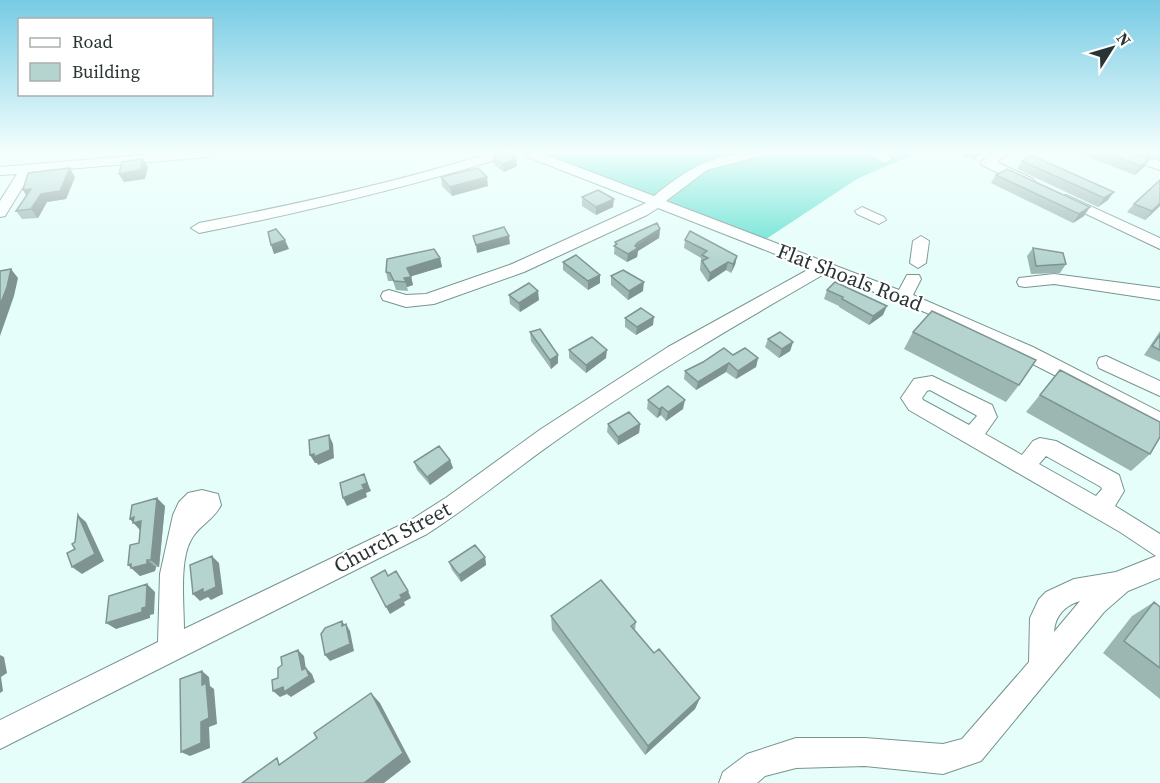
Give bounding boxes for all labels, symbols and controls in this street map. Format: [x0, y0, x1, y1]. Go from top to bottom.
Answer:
legend [18, 18, 213, 96]
north arrow [1082, 18, 1142, 78]
text: N [1112, 28, 1136, 51]
text: Road [72, 29, 113, 54]
text: Building [72, 59, 140, 84]
street label: Flat Shoals Road [773, 236, 927, 318]
street label: Church Street [328, 494, 456, 580]

